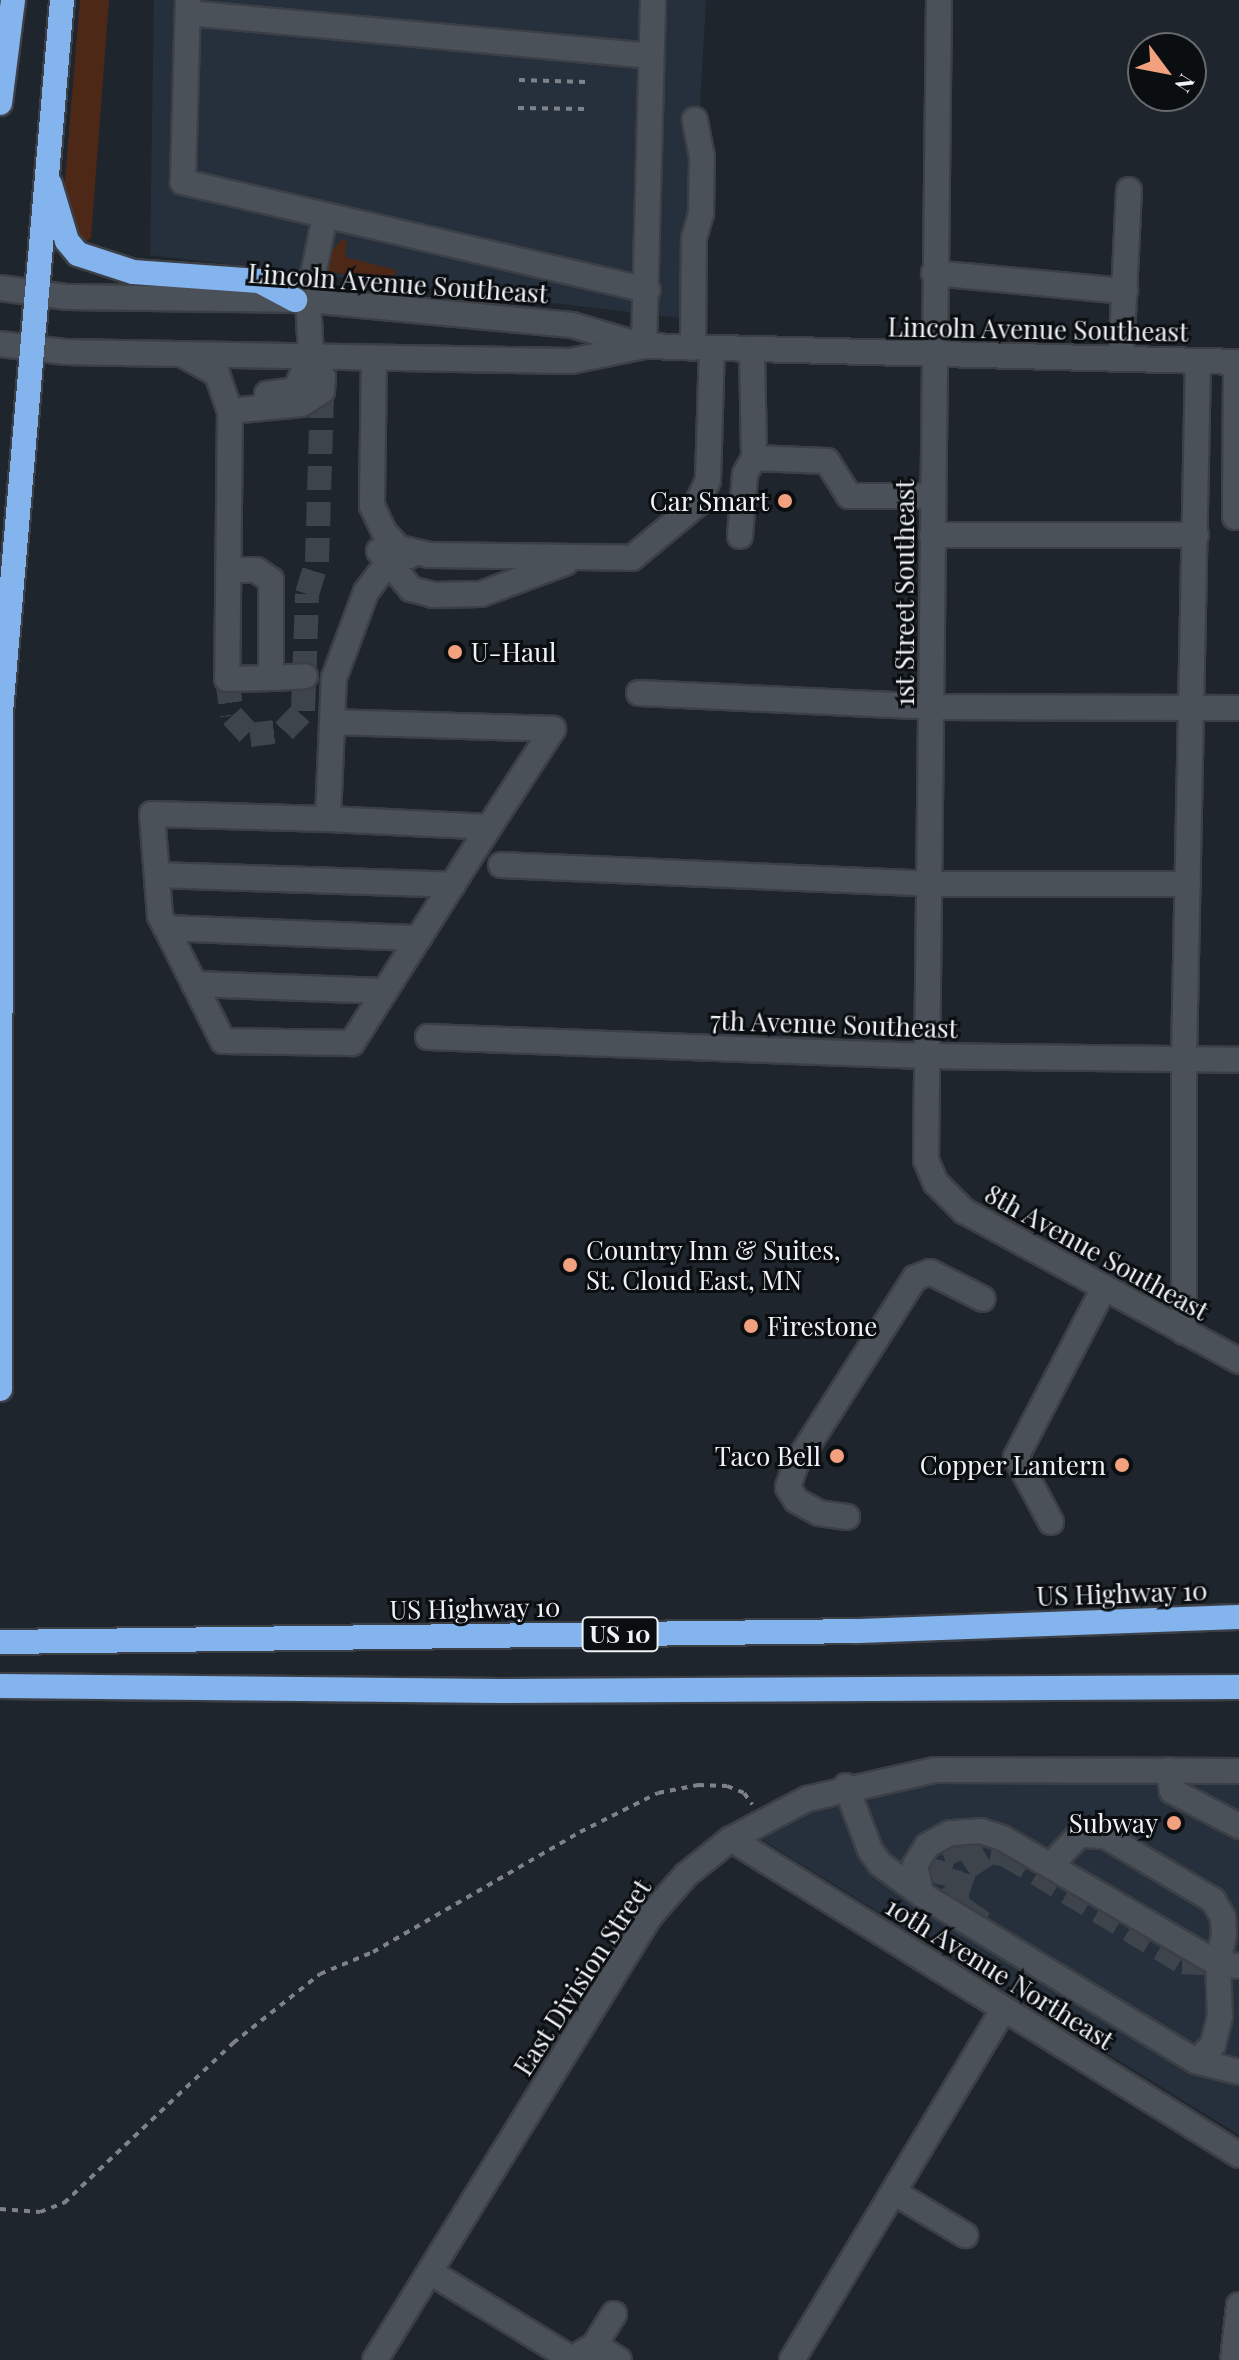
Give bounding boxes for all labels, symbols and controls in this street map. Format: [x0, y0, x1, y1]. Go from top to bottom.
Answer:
north arrow [1127, 32, 1207, 112]
text: N [1169, 69, 1203, 98]
street label: Lincoln Avenue Southeast [246, 257, 550, 309]
street label: Lincoln Avenue Southeast [887, 311, 1189, 347]
street label: 1st Street Southeast [888, 479, 920, 707]
place label: Car Smart [649, 485, 769, 517]
marker: Car Smart [776, 492, 794, 510]
place label: U-Haul [471, 636, 556, 668]
marker: U-Haul [446, 643, 464, 661]
street label: 7th Avenue Southeast [709, 1004, 959, 1044]
street label: 8th Avenue Southeast [979, 1177, 1215, 1327]
place label: Country Inn & Suites, St. Cloud East, MN [586, 1234, 841, 1296]
marker: Country Inn & Suites, St. Cloud East, MN [561, 1256, 579, 1274]
place label: Firestone [767, 1310, 877, 1342]
marker: Firestone [742, 1317, 760, 1335]
place label: Taco Bell [715, 1440, 821, 1472]
marker: Taco Bell [828, 1447, 846, 1465]
place label: Copper Lantern [919, 1449, 1106, 1481]
marker: Copper Lantern [1113, 1456, 1131, 1474]
street label: US Highway 10 [1036, 1574, 1208, 1612]
street label: US Highway 10 [389, 1591, 561, 1625]
road number: US 10 [580, 1614, 660, 1654]
place label: Subway [1069, 1807, 1158, 1839]
marker: Subway [1165, 1814, 1183, 1832]
street label: East Division Street [507, 1873, 657, 2081]
street label: 10th Avenue Northeast [880, 1890, 1120, 2056]

